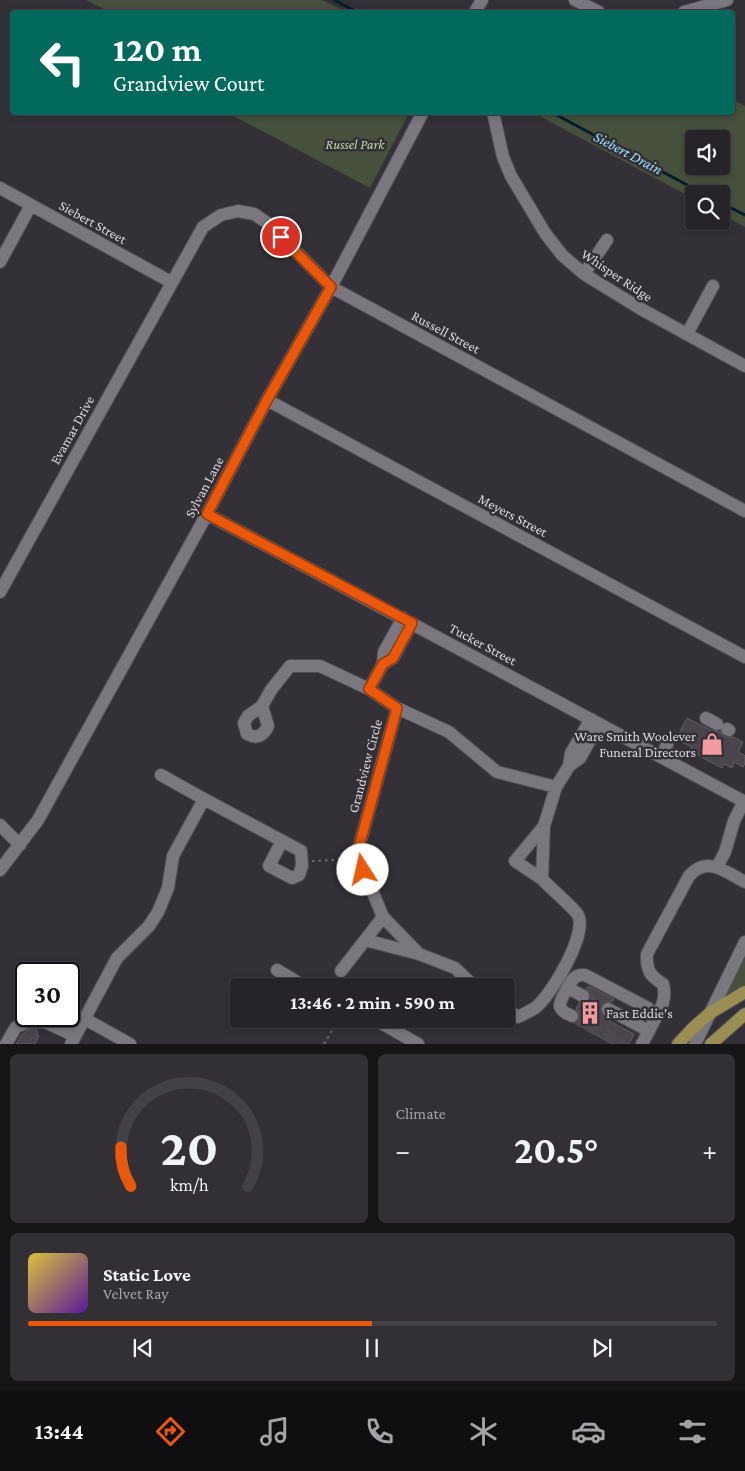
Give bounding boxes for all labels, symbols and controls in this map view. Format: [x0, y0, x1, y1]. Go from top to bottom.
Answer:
icon: left [30, 30, 95, 95]
text: 120 m [113, 30, 202, 69]
text: Grandview Court [113, 71, 264, 96]
water label: Siebert Drain [591, 128, 665, 178]
map controls [685, 130, 730, 230]
button: sound [685, 130, 730, 175]
park label: Russel Park [326, 136, 385, 152]
button: search [685, 185, 730, 230]
street label: Siebert Street [56, 197, 130, 247]
pin [260, 216, 302, 258]
icon: arrive [267, 223, 295, 251]
street label: Whisper Ridge [578, 245, 656, 305]
street label: Russell Street [409, 307, 483, 357]
street label: Evamar Drive [47, 393, 97, 467]
street label: Sylvan Lane [181, 454, 227, 520]
street label: Meyers Street [476, 490, 551, 540]
street label: Tucker Street [447, 620, 520, 669]
street label: Grandview Circle [345, 717, 385, 815]
place label: Ware Smith Woolever Funeral Directors [574, 728, 696, 760]
shop icon: Ware Smith Woolever Funeral Directors [699, 731, 725, 757]
position arrow [336, 843, 388, 895]
speed limit sign: 30 [15, 962, 80, 1027]
text: 13:46 · 2 min · 590 m [290, 992, 455, 1013]
building icon: Fast Eddie's [577, 1000, 603, 1026]
place label: Fast Eddie's [606, 1005, 673, 1021]
text: Climate [396, 1105, 446, 1122]
text: 20 [160, 1118, 218, 1176]
text: 20.5° [514, 1129, 599, 1171]
text: − [396, 1135, 410, 1166]
text: + [702, 1135, 717, 1166]
text: km/h [169, 1175, 208, 1195]
text: Static Love [103, 1264, 191, 1285]
text: Velvet Ray [103, 1285, 169, 1302]
icon: previous [129, 1334, 157, 1362]
icon: pause [358, 1334, 386, 1362]
icon: next [588, 1334, 616, 1362]
icon: directions [153, 1414, 188, 1449]
icon: music [257, 1414, 292, 1449]
icon: phone [362, 1414, 397, 1449]
icon: climate [466, 1414, 501, 1449]
icon: car [571, 1414, 606, 1449]
icon: filters [675, 1414, 710, 1449]
text: 13:44 [35, 1419, 84, 1444]

